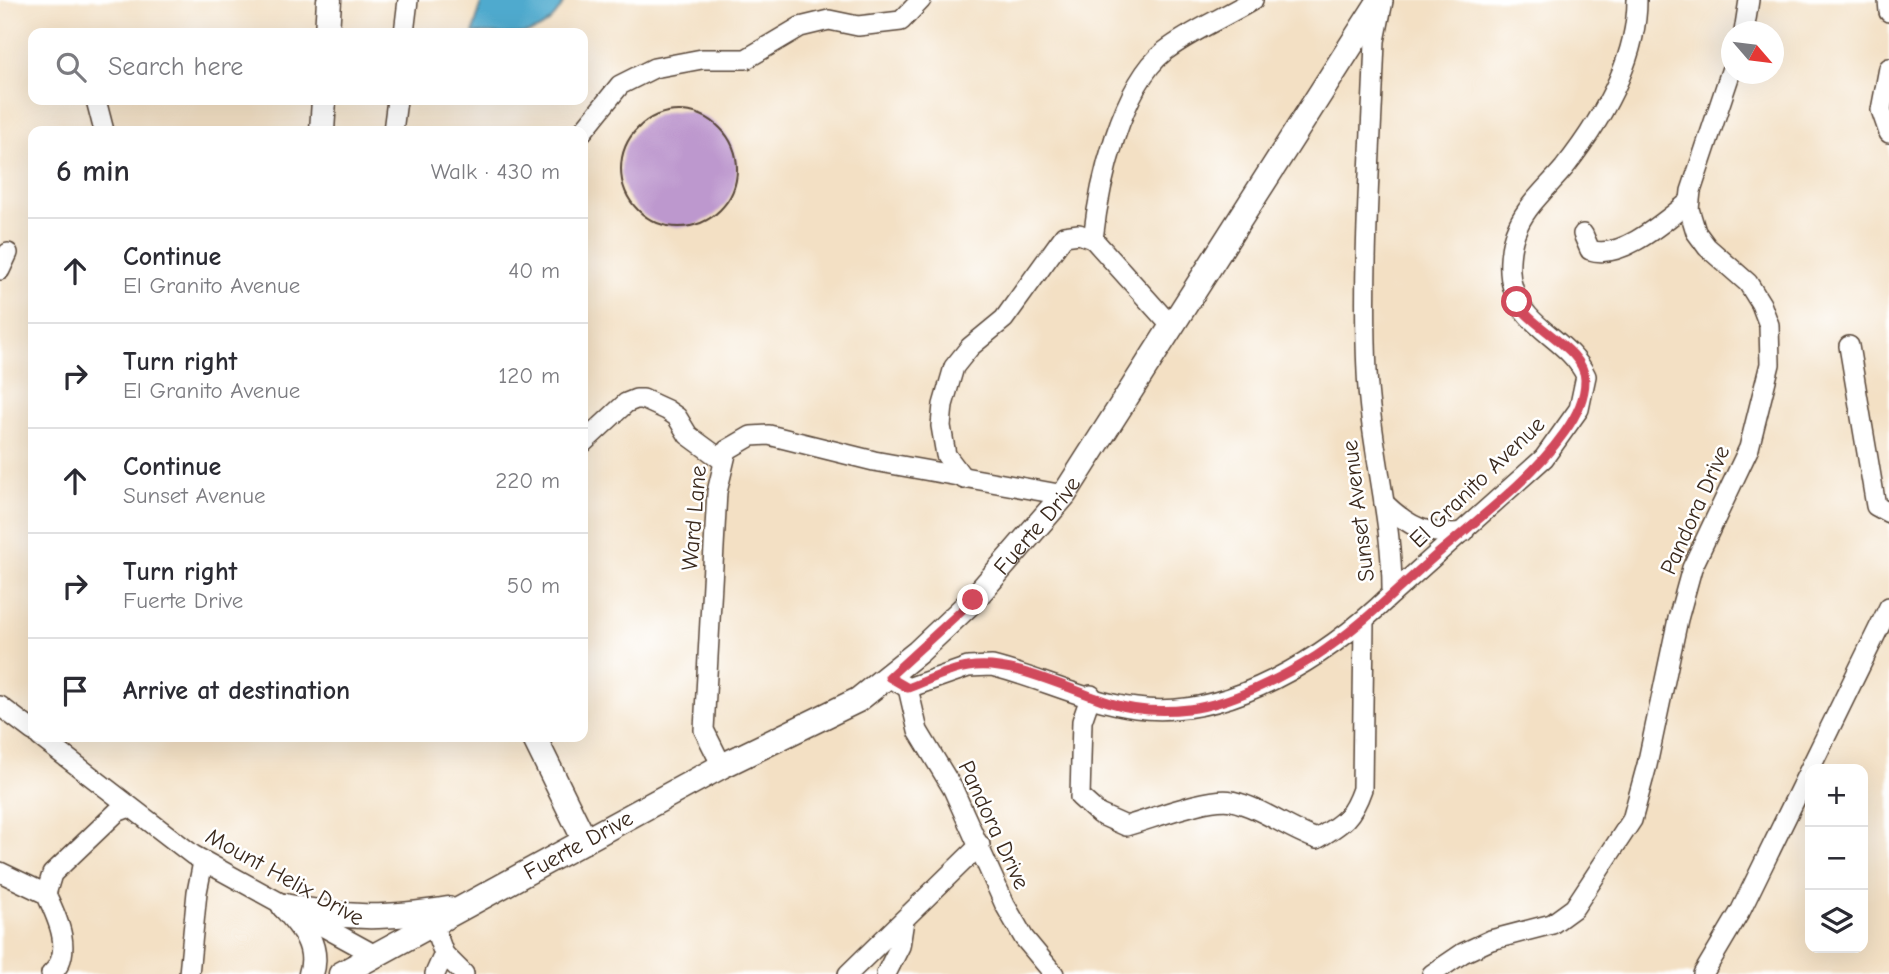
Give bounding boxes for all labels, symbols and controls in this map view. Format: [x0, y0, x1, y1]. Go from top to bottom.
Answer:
north arrow [1721, 21, 1784, 84]
search box [28, 28, 588, 105]
icon: search [52, 48, 90, 86]
text: Search here [108, 52, 243, 82]
text: 6 min [56, 154, 130, 189]
text: Walk · 430 m [431, 158, 560, 185]
text: Continue [123, 242, 221, 272]
icon: ahead [56, 252, 94, 290]
text: 40 m [508, 257, 560, 284]
text: El Granito Avenue [123, 272, 300, 299]
route start [1501, 286, 1532, 317]
text: Turn right [123, 347, 237, 377]
icon: right [56, 357, 94, 395]
text: 120 m [498, 362, 560, 389]
text: El Granito Avenue [123, 377, 300, 404]
street label: El Granito Avenue [1404, 411, 1550, 553]
street label: Sunset Avenue [1336, 439, 1380, 583]
street label: Pandora Drive [1654, 441, 1736, 579]
text: Continue [123, 452, 221, 482]
icon: ahead [56, 462, 94, 500]
street label: Ward Lane [676, 464, 712, 572]
text: 220 m [495, 467, 560, 494]
street label: Fuerte Drive [988, 471, 1086, 580]
text: Sunset Avenue [123, 482, 266, 509]
text: Turn right [123, 557, 237, 587]
icon: right [56, 567, 94, 605]
text: 50 m [507, 572, 560, 599]
route end [957, 584, 988, 615]
text: Fuerte Drive [123, 587, 243, 614]
icon: arrive [56, 672, 94, 710]
text: Arrive at destination [123, 676, 350, 706]
street label: Pandora Drive [952, 756, 1036, 894]
map controls [1805, 764, 1868, 953]
button: + [1805, 764, 1868, 827]
street label: Fuerte Drive [519, 804, 637, 885]
street label: Mount Helix Drive [201, 822, 369, 932]
button: − [1805, 827, 1868, 890]
button: layers [1805, 890, 1868, 953]

